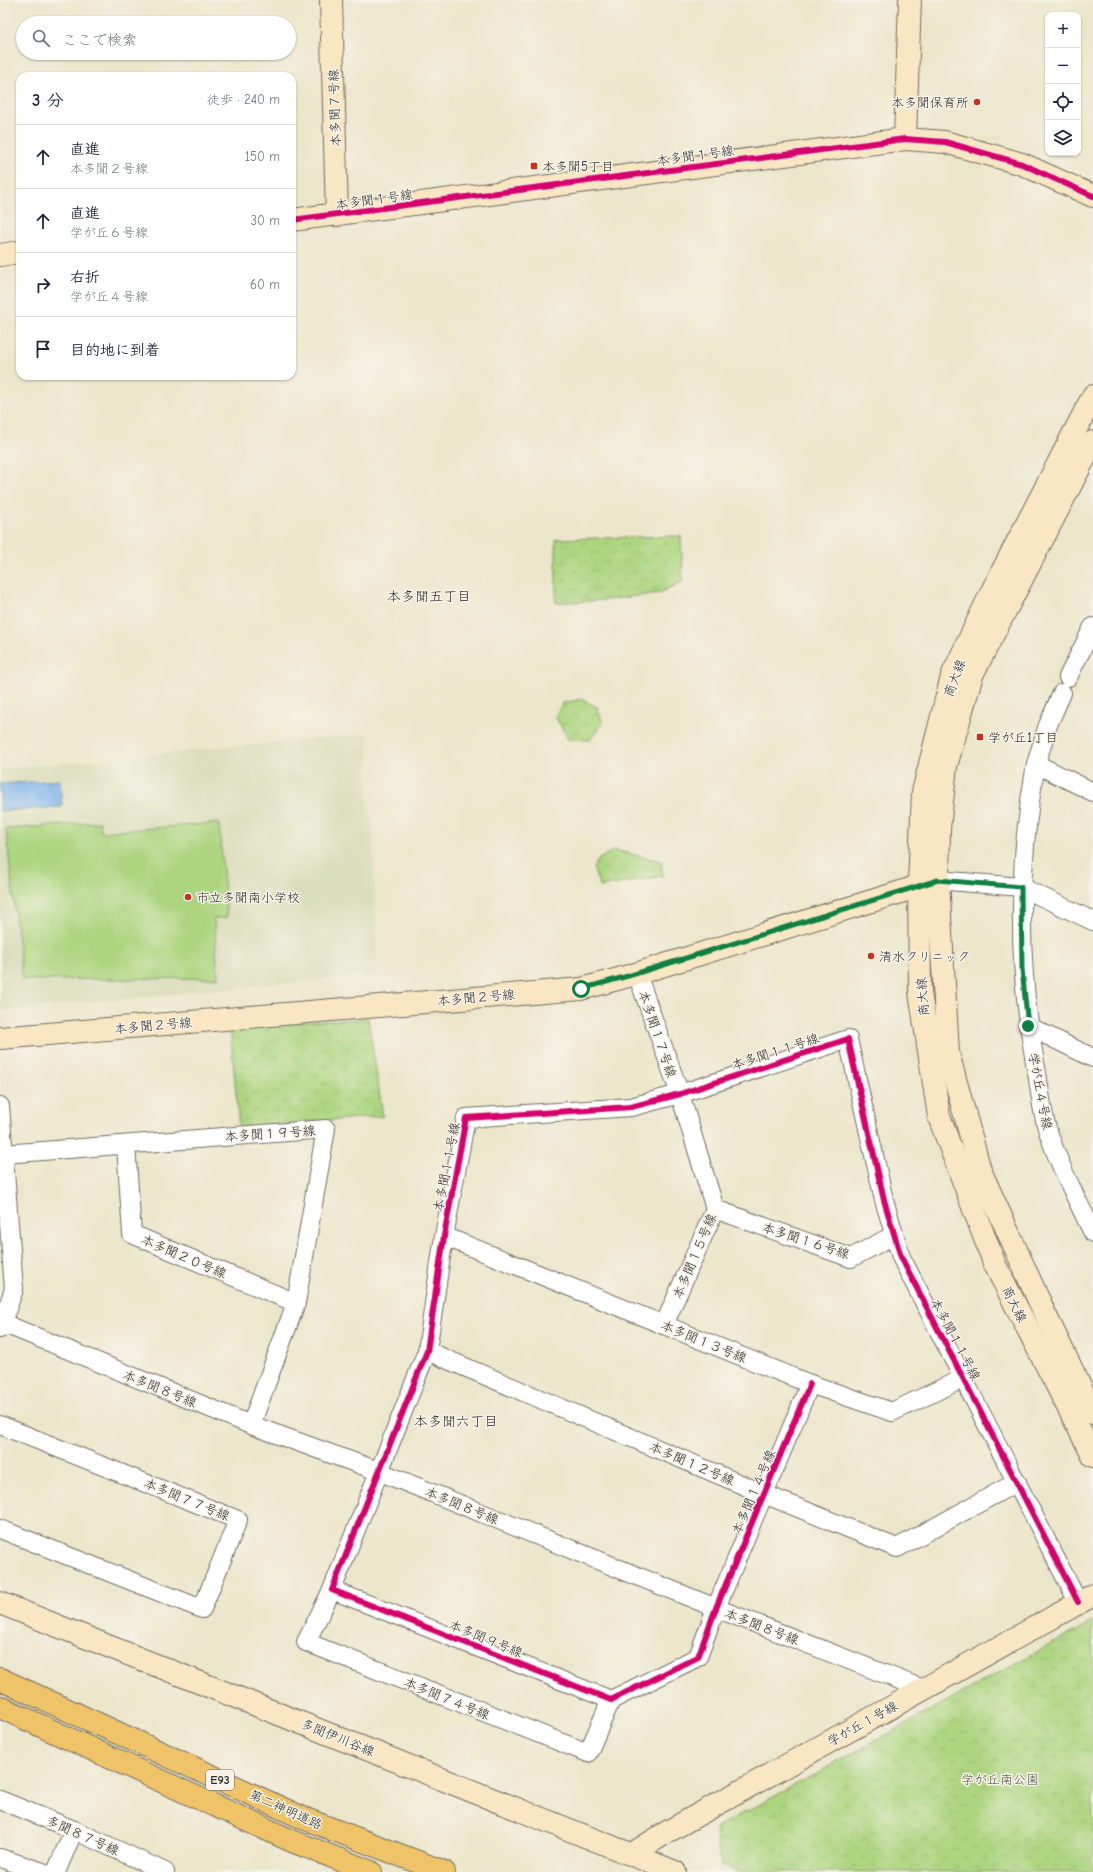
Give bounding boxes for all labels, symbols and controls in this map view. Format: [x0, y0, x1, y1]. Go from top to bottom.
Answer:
map controls [1045, 12, 1081, 156]
button: + [1045, 12, 1081, 48]
search box [16, 16, 296, 60]
icon: search [30, 27, 52, 49]
text: ここで検索 [62, 31, 137, 49]
button: − [1045, 48, 1081, 84]
street label: 本多聞７号線 [326, 68, 343, 147]
button: locate [1045, 84, 1081, 120]
text: 3 分 [32, 91, 63, 110]
text: 徒歩 · 240 m [207, 92, 280, 107]
place label: 本多聞保育所 [891, 95, 969, 110]
marker: 本多聞保育所 [972, 97, 982, 107]
button: layers [1045, 120, 1081, 156]
text: 直進 [70, 140, 100, 158]
street label: 本多聞１号線 [655, 143, 736, 168]
icon: ahead [32, 146, 54, 168]
text: 150 m [245, 149, 280, 164]
place label: 本多聞5丁目 [542, 159, 614, 174]
text: 本多聞２号線 [70, 161, 148, 176]
marker: 本多聞5丁目 [529, 161, 539, 171]
street label: 本多聞１号線 [334, 187, 415, 212]
text: 直進 [70, 204, 100, 222]
icon: ahead [32, 210, 54, 232]
text: 30 m [250, 213, 280, 228]
text: 学が丘６号線 [70, 225, 148, 240]
text: 右折 [70, 268, 100, 286]
icon: right [32, 274, 54, 296]
text: 60 m [250, 277, 280, 292]
text: 学が丘４号線 [70, 289, 148, 304]
icon: arrive [32, 338, 54, 360]
text: 目的地に到着 [70, 341, 160, 359]
district label: 本多聞五丁目 [387, 588, 471, 605]
street label: 商大線 [941, 656, 969, 699]
place label: 学が丘1丁目 [988, 730, 1058, 745]
marker: 学が丘1丁目 [975, 732, 985, 742]
place label: 市立多聞南小学校 [196, 890, 300, 905]
marker: 市立多聞南小学校 [183, 892, 193, 902]
place label: 清水クリニック [879, 949, 970, 964]
marker: 清水クリニック [866, 951, 876, 961]
street label: 商大線 [913, 976, 932, 1017]
route start [572, 980, 590, 998]
street label: 本多聞２号線 [437, 987, 517, 1008]
street label: 本多聞１７号線 [636, 989, 680, 1081]
street label: 本多聞２号線 [114, 1015, 194, 1036]
route end [1019, 1017, 1037, 1035]
street label: 本多聞１１号線 [730, 1030, 822, 1073]
street label: 学が丘４号線 [1026, 1051, 1056, 1132]
street label: 本多聞１１号線 [430, 1120, 463, 1213]
street label: 本多聞１９号線 [224, 1123, 317, 1144]
street label: 本多聞１５号線 [670, 1210, 720, 1301]
street label: 本多聞１６号線 [760, 1219, 852, 1262]
street label: 本多聞２０号線 [139, 1232, 230, 1282]
street label: 商大線 [999, 1283, 1031, 1326]
street label: 本多聞１１号線 [928, 1296, 984, 1384]
street label: 本多聞１３号線 [659, 1317, 750, 1366]
street label: 本多聞８号線 [121, 1367, 200, 1410]
district label: 本多聞六丁目 [414, 1413, 498, 1430]
street label: 本多聞１２号線 [647, 1439, 738, 1489]
street label: 本多聞１４号線 [729, 1446, 779, 1537]
street label: 本多聞７７号線 [142, 1475, 233, 1524]
street label: 本多聞８号線 [423, 1484, 502, 1527]
street label: 本多聞８号線 [723, 1605, 802, 1648]
street label: 本多聞９号線 [447, 1617, 526, 1660]
street label: 本多聞７４号線 [402, 1674, 493, 1723]
street label: 学が丘１号線 [824, 1697, 901, 1749]
street label: 多聞伊川谷線 [299, 1716, 378, 1759]
road number: E93 [206, 1770, 234, 1790]
park label: 学が丘南公園 [961, 1772, 1039, 1787]
street label: 第二神明道路 [247, 1787, 324, 1832]
street label: 多聞８７号線 [44, 1813, 122, 1859]

